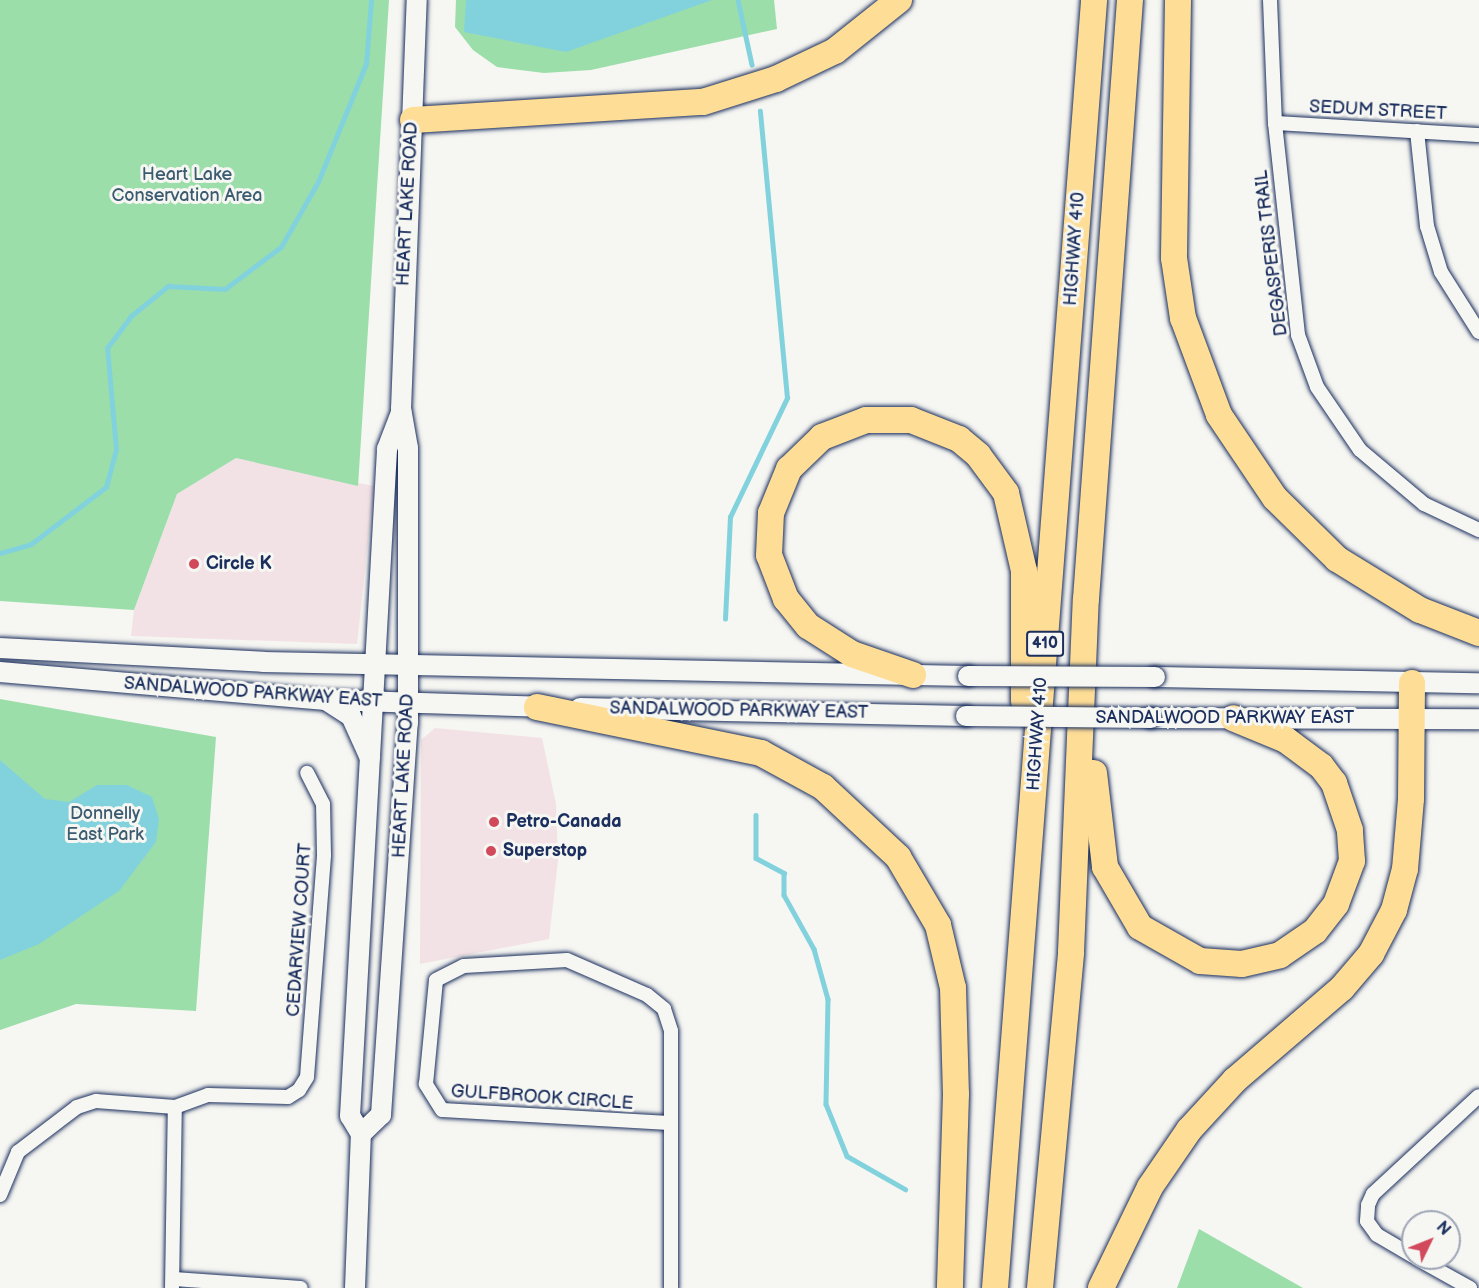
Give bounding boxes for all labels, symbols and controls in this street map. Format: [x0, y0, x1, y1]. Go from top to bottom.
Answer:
street label: SEDUM STREET [1308, 97, 1448, 125]
street label: HEART LAKE ROAD [393, 121, 423, 287]
park label: Heart Lake Conservation Area [112, 165, 262, 207]
street label: DEGASPERIS TRAIL [1251, 168, 1293, 338]
street label: HIGHWAY 410 [1060, 192, 1090, 306]
place label: Circle K [206, 553, 272, 575]
marker: Circle K [187, 557, 201, 571]
road number: 410 [1026, 631, 1064, 657]
street label: SANDALWOOD PARKWAY EAST [123, 673, 383, 713]
street label: HIGHWAY 410 [1023, 677, 1053, 791]
street label: HEART LAKE ROAD [389, 693, 419, 859]
street label: SANDALWOOD PARKWAY EAST [609, 698, 869, 724]
street label: SANDALWOOD PARKWAY EAST [1096, 707, 1354, 729]
park label: Donnelly East Park [66, 804, 144, 846]
place label: Petro-Canada [506, 811, 622, 833]
marker: Petro-Canada [487, 815, 501, 829]
place label: Superstop [503, 840, 587, 862]
street label: CEDARVIEW COURT [283, 842, 317, 1018]
marker: Superstop [484, 844, 498, 858]
street label: GULFBROOK CIRCLE [450, 1081, 634, 1115]
north arrow [1401, 1210, 1461, 1270]
text: N [1432, 1218, 1454, 1240]

